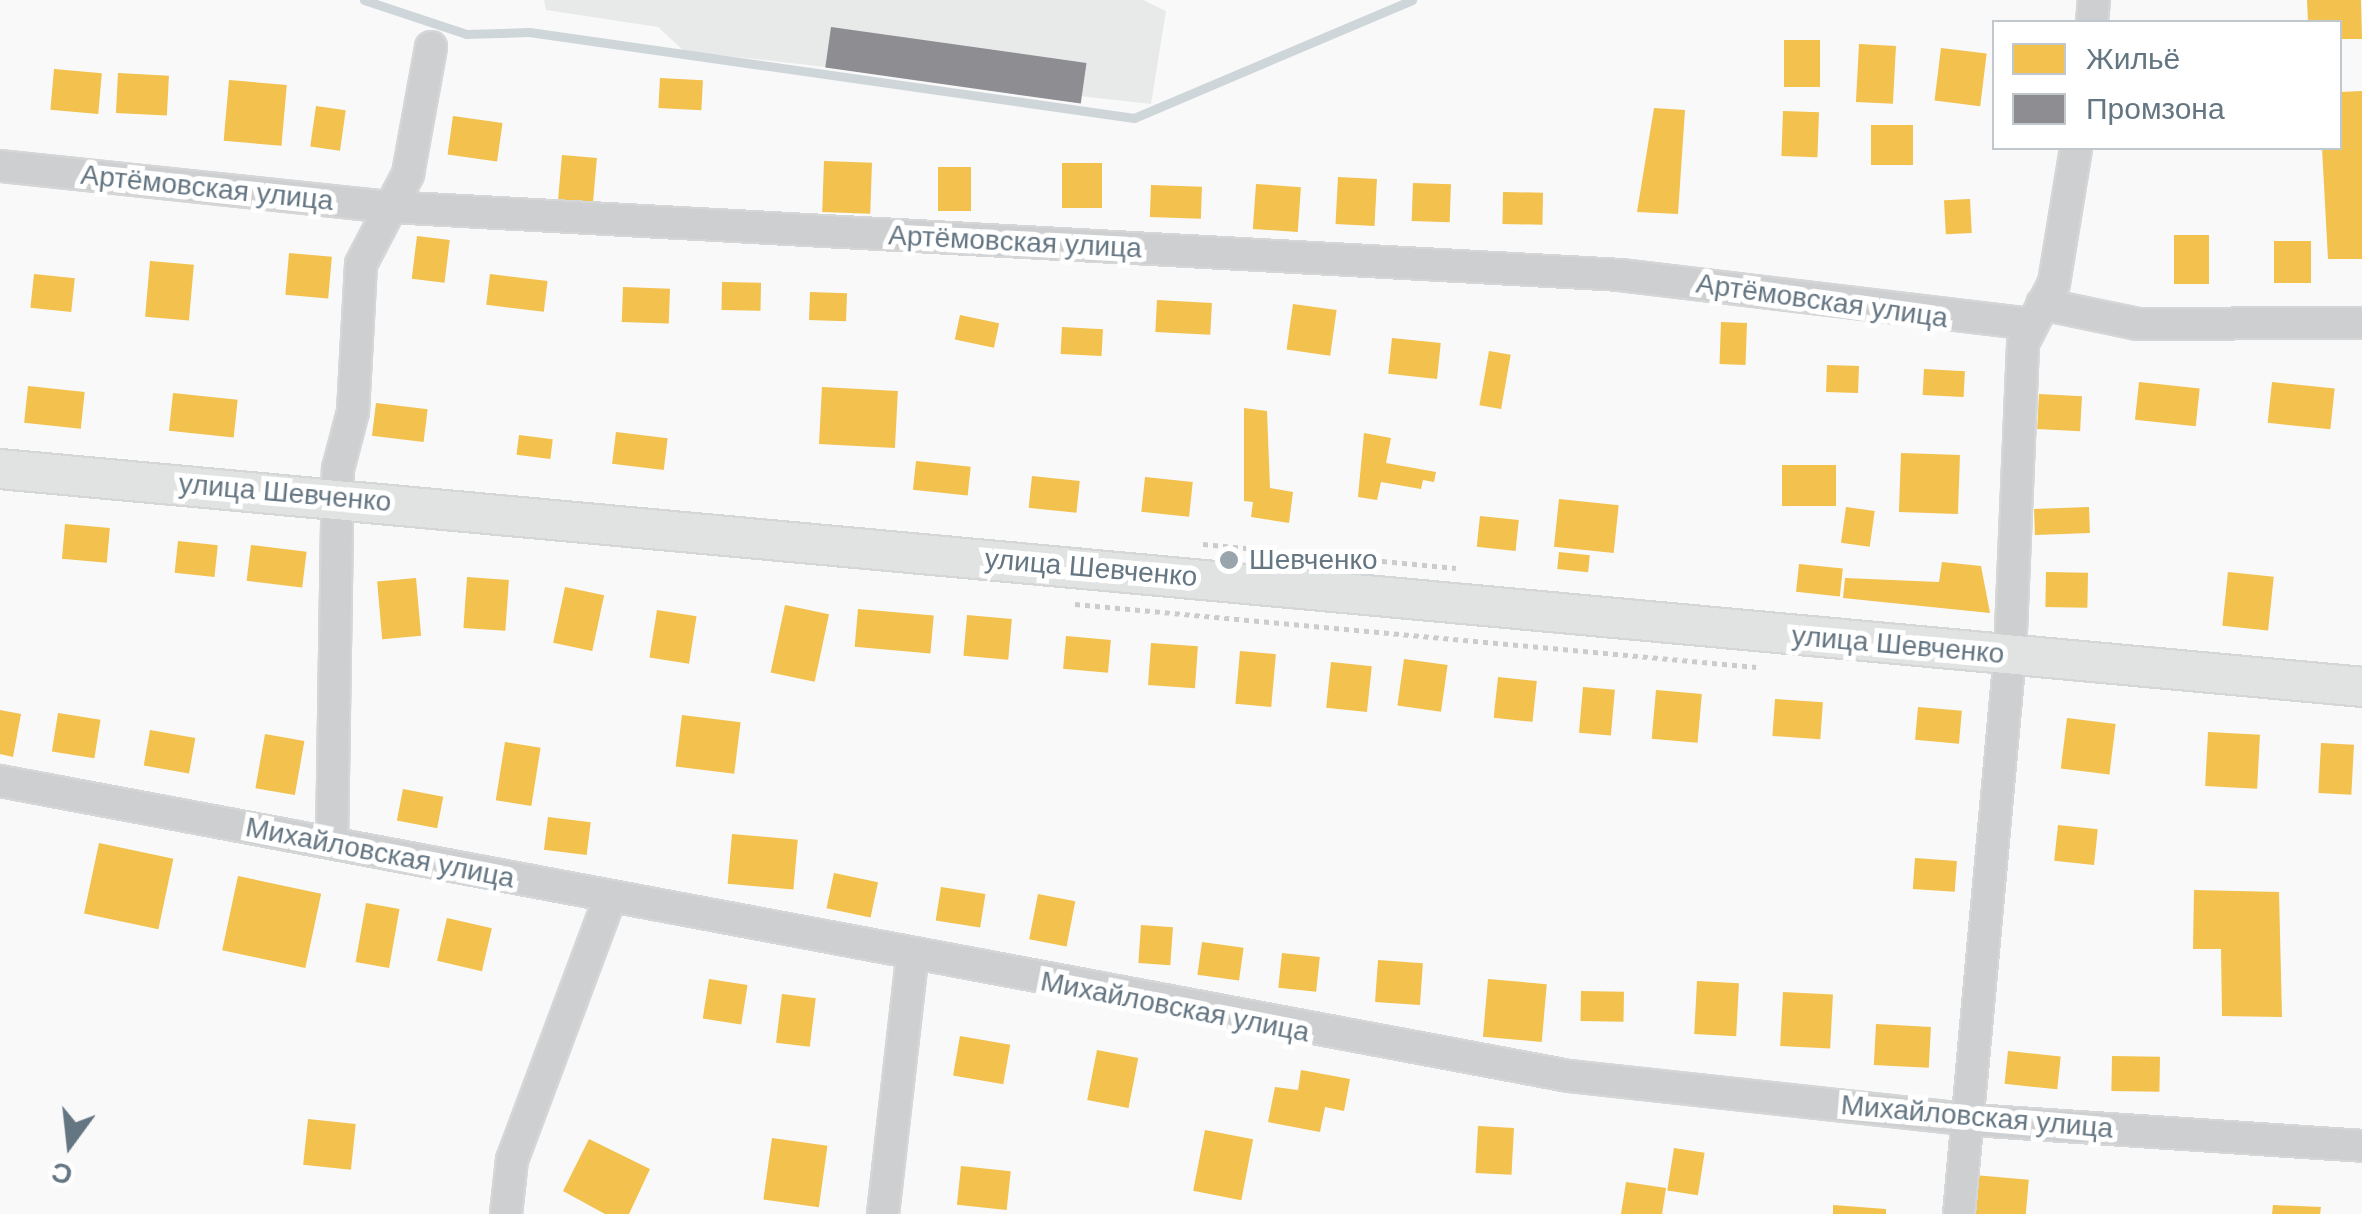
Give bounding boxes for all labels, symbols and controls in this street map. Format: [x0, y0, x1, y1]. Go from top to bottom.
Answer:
legend [1992, 20, 2342, 150]
text: Жильё [2086, 42, 2180, 75]
text: Промзона [2086, 92, 2225, 125]
street label: Артёмовская улица [79, 158, 335, 218]
street label: Артёмовская улица [887, 219, 1143, 265]
street label: Артёмовская улица [1694, 267, 1950, 335]
street label: улица Шевченко [177, 467, 393, 519]
street label: улица Шевченко [983, 542, 1199, 594]
place label: Шевченко [1249, 543, 1378, 577]
marker: Шевченко [1218, 549, 1240, 571]
street label: улица Шевченко [1790, 619, 2006, 671]
street label: Михайловская улица [243, 810, 517, 896]
street label: Михайловская улица [1038, 964, 1312, 1050]
street label: Михайловская улица [1840, 1088, 2114, 1146]
north arrow [20, 1094, 120, 1194]
text: С [48, 1156, 76, 1191]

